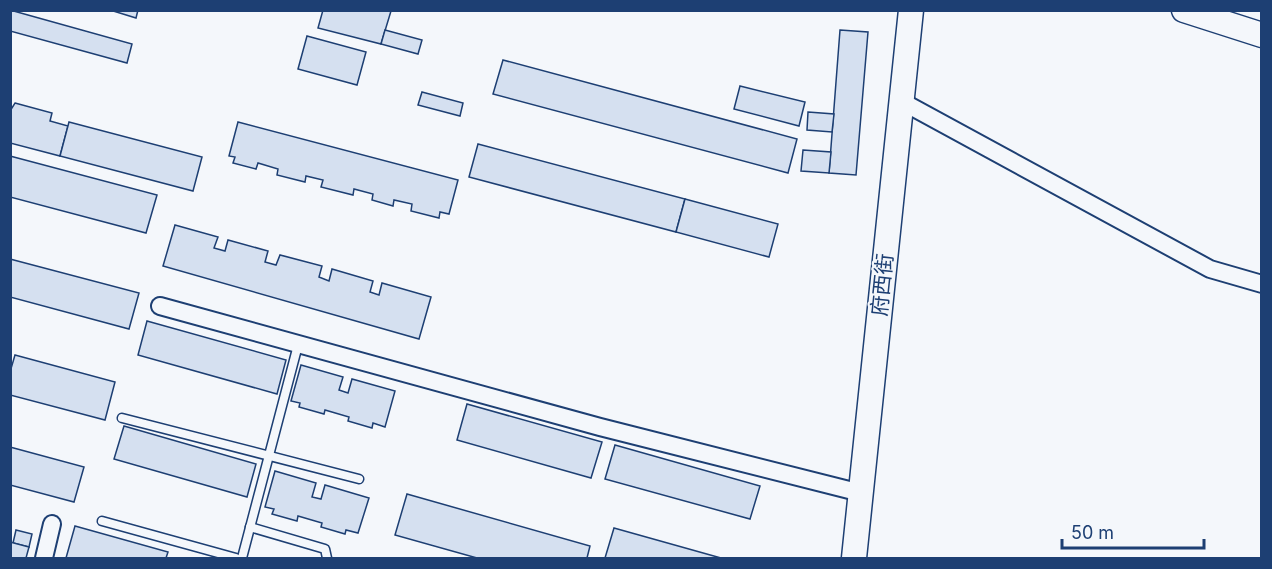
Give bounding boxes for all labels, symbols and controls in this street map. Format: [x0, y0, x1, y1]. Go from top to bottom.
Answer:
street label: 府西街 [866, 252, 898, 318]
scale bar [1062, 512, 1204, 550]
text: 50 m [1071, 522, 1114, 543]

